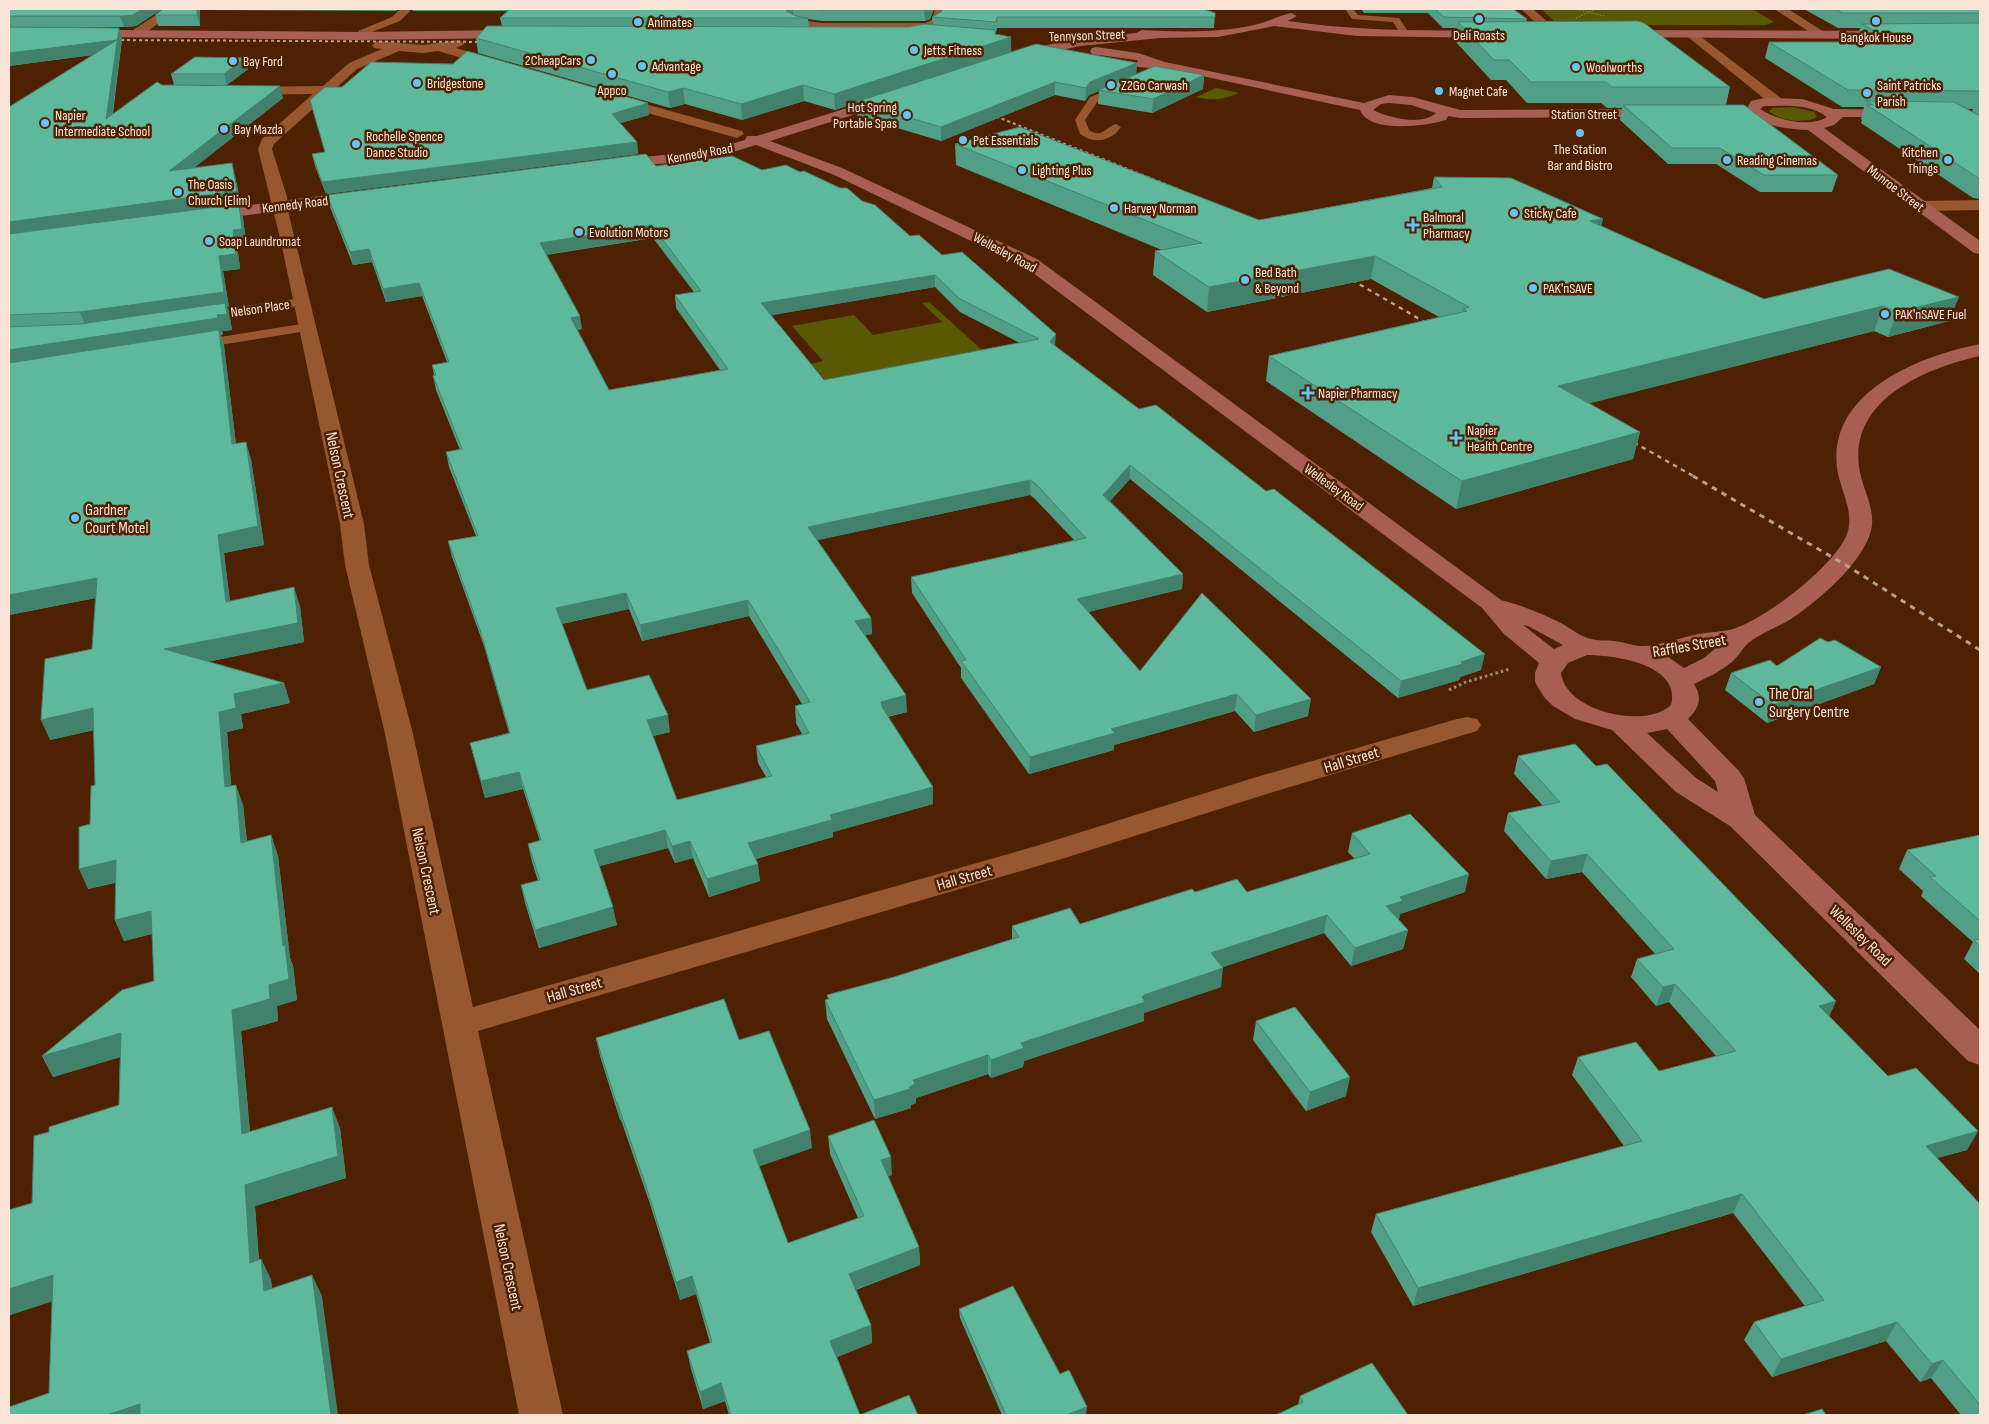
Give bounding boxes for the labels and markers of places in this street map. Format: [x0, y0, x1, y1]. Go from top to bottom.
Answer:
marker: Deli Roasts [1473, 13, 1485, 25]
place label: Animates [647, 14, 692, 31]
marker: Bangkok House [1870, 15, 1882, 27]
marker: Animates [632, 16, 644, 28]
place label: Deli Roasts [1453, 27, 1505, 44]
place label: Bangkok House [1840, 29, 1912, 46]
place label: Jetts Fitness [923, 42, 982, 59]
marker: Jetts Fitness [908, 44, 920, 56]
place label: 2CheapCars [525, 52, 581, 69]
place label: Bay Ford [243, 53, 283, 70]
marker: 2CheapCars [585, 54, 597, 66]
marker: Bay Ford [227, 55, 239, 67]
place label: Advantage [651, 58, 701, 75]
place label: Woolworths [1586, 59, 1642, 76]
marker: Advantage [636, 60, 648, 72]
marker: Woolworths [1570, 61, 1582, 73]
marker: Appco [606, 68, 618, 80]
place label: Bridgestone [427, 75, 483, 92]
marker: Bridgestone [411, 77, 423, 89]
place label: Z2Go Carwash [1121, 77, 1188, 94]
place label: Saint Patricks Parish [1877, 77, 1941, 110]
marker: Z2Go Carwash [1105, 79, 1117, 91]
place label: Appco [596, 82, 627, 99]
place label: Magnet Cafe [1449, 83, 1508, 100]
marker: Magnet Cafe [1433, 85, 1445, 97]
marker: Saint Patricks Parish [1861, 87, 1873, 99]
place label: Hot Spring Portable Spas [833, 99, 897, 132]
place label: Napier Intermediate School [55, 107, 150, 140]
marker: Hot Spring Portable Spas [901, 109, 913, 121]
marker: Napier Intermediate School [39, 117, 51, 129]
place label: Bay Mazda [234, 121, 283, 138]
marker: Bay Mazda [218, 123, 230, 135]
marker: The Station Bar and Bistro [1574, 127, 1586, 139]
place label: Rochelle Spence Dance Studio [366, 128, 443, 161]
place label: Pet Essentials [973, 132, 1038, 149]
marker: Pet Essentials [957, 134, 969, 146]
marker: Rochelle Spence Dance Studio [350, 138, 362, 150]
place label: The Station Bar and Bistro [1547, 141, 1613, 174]
place label: Kitchen Things [1902, 144, 1938, 177]
place label: Reading Cinemas [1737, 152, 1817, 169]
marker: Reading Cinemas [1721, 154, 1733, 166]
marker: Kitchen Things [1942, 154, 1954, 166]
place label: Lighting Plus [1032, 162, 1092, 179]
marker: Lighting Plus [1016, 164, 1028, 176]
place label: The Oasis Church (Elim) [188, 176, 251, 209]
marker: The Oasis Church (Elim) [172, 186, 184, 198]
place label: Harvey Norman [1124, 200, 1196, 217]
marker: Harvey Norman [1108, 202, 1120, 214]
place label: Sticky Cafe [1524, 205, 1577, 222]
marker: Sticky Cafe [1508, 207, 1520, 219]
place label: Balmoral Pharmacy [1423, 209, 1470, 242]
marker: Balmoral Pharmacy [1407, 219, 1419, 231]
place label: Evolution Motors [589, 224, 668, 241]
marker: Evolution Motors [573, 226, 585, 238]
place label: Soap Laundromat [219, 233, 301, 250]
marker: Soap Laundromat [203, 235, 215, 247]
place label: Bed Bath & Beyond [1255, 264, 1299, 297]
marker: Bed Bath & Beyond [1239, 274, 1251, 286]
place label: PAK'nSAVE [1543, 280, 1593, 297]
marker: PAK'nSAVE [1527, 282, 1539, 294]
place label: PAK'nSAVE Fuel [1895, 306, 1966, 323]
marker: PAK'nSAVE Fuel [1879, 308, 1891, 320]
place label: Napier Pharmacy [1318, 385, 1398, 402]
marker: Napier Pharmacy [1302, 387, 1314, 399]
place label: Napier Health Centre [1467, 422, 1532, 455]
marker: Napier Health Centre [1449, 431, 1463, 445]
place label: Gardner Court Motel [85, 501, 148, 538]
marker: Gardner Court Motel [69, 512, 81, 524]
place label: The Oral Surgery Centre [1769, 685, 1850, 722]
marker: The Oral Surgery Centre [1753, 696, 1765, 708]

